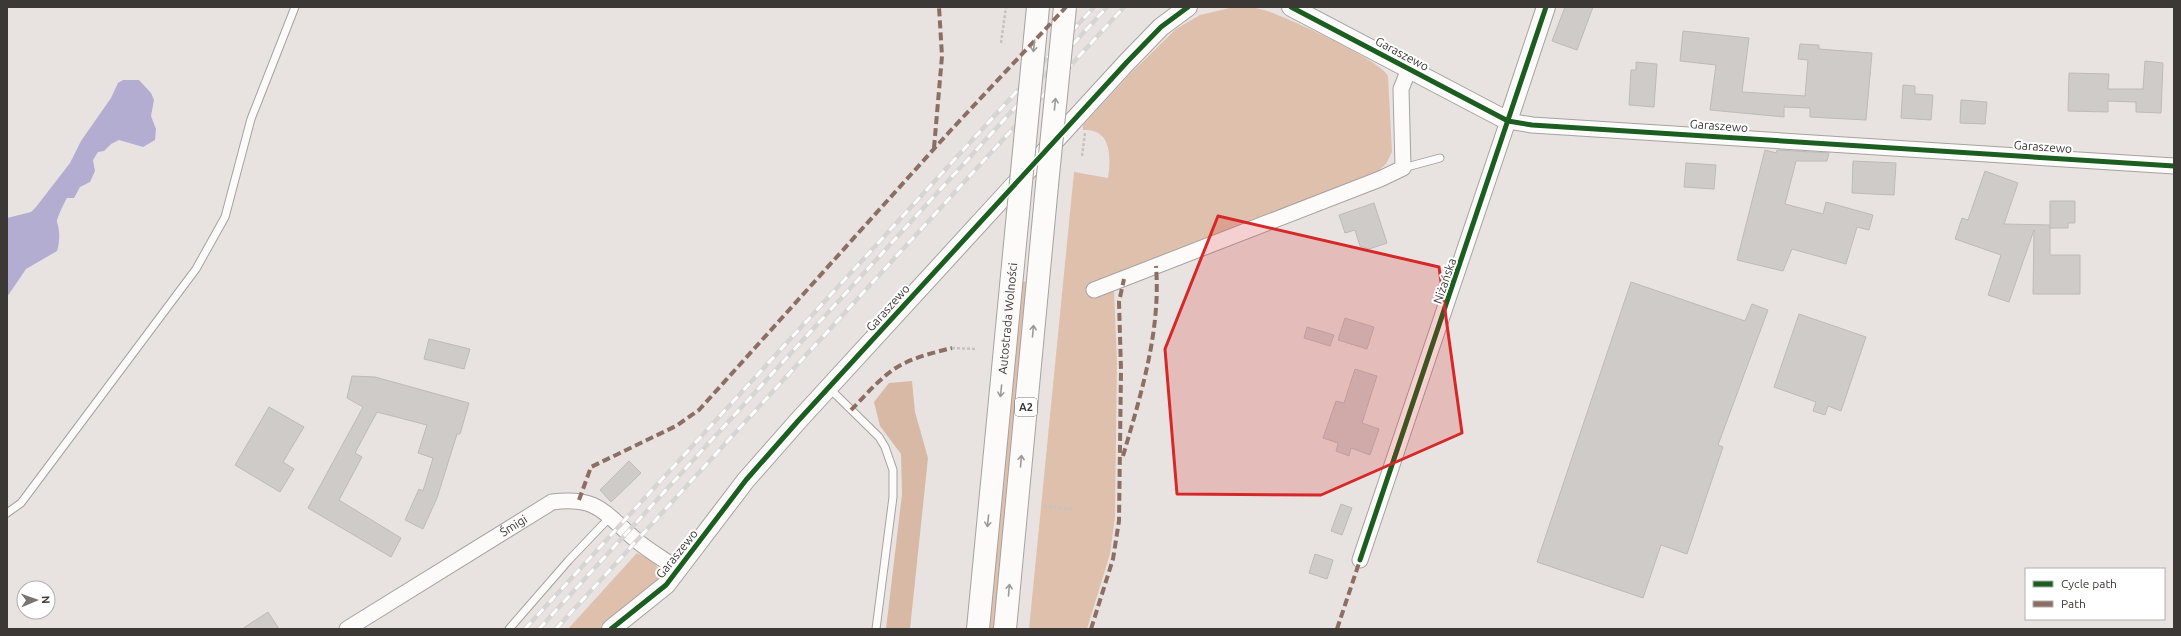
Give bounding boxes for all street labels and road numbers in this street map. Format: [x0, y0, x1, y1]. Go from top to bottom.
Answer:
street label: Garaszewo [1373, 34, 1431, 73]
street label: Garaszewo [1689, 117, 1749, 134]
street label: Garaszewo [2013, 138, 2073, 155]
street label: Niżańska [1431, 256, 1458, 305]
street label: Autostrada Wolności [996, 262, 1019, 375]
street label: Garaszewo [863, 282, 912, 334]
road number: A2 [1015, 398, 1037, 416]
street label: Śmigi [497, 512, 529, 539]
street label: Garaszewo [653, 527, 700, 580]

